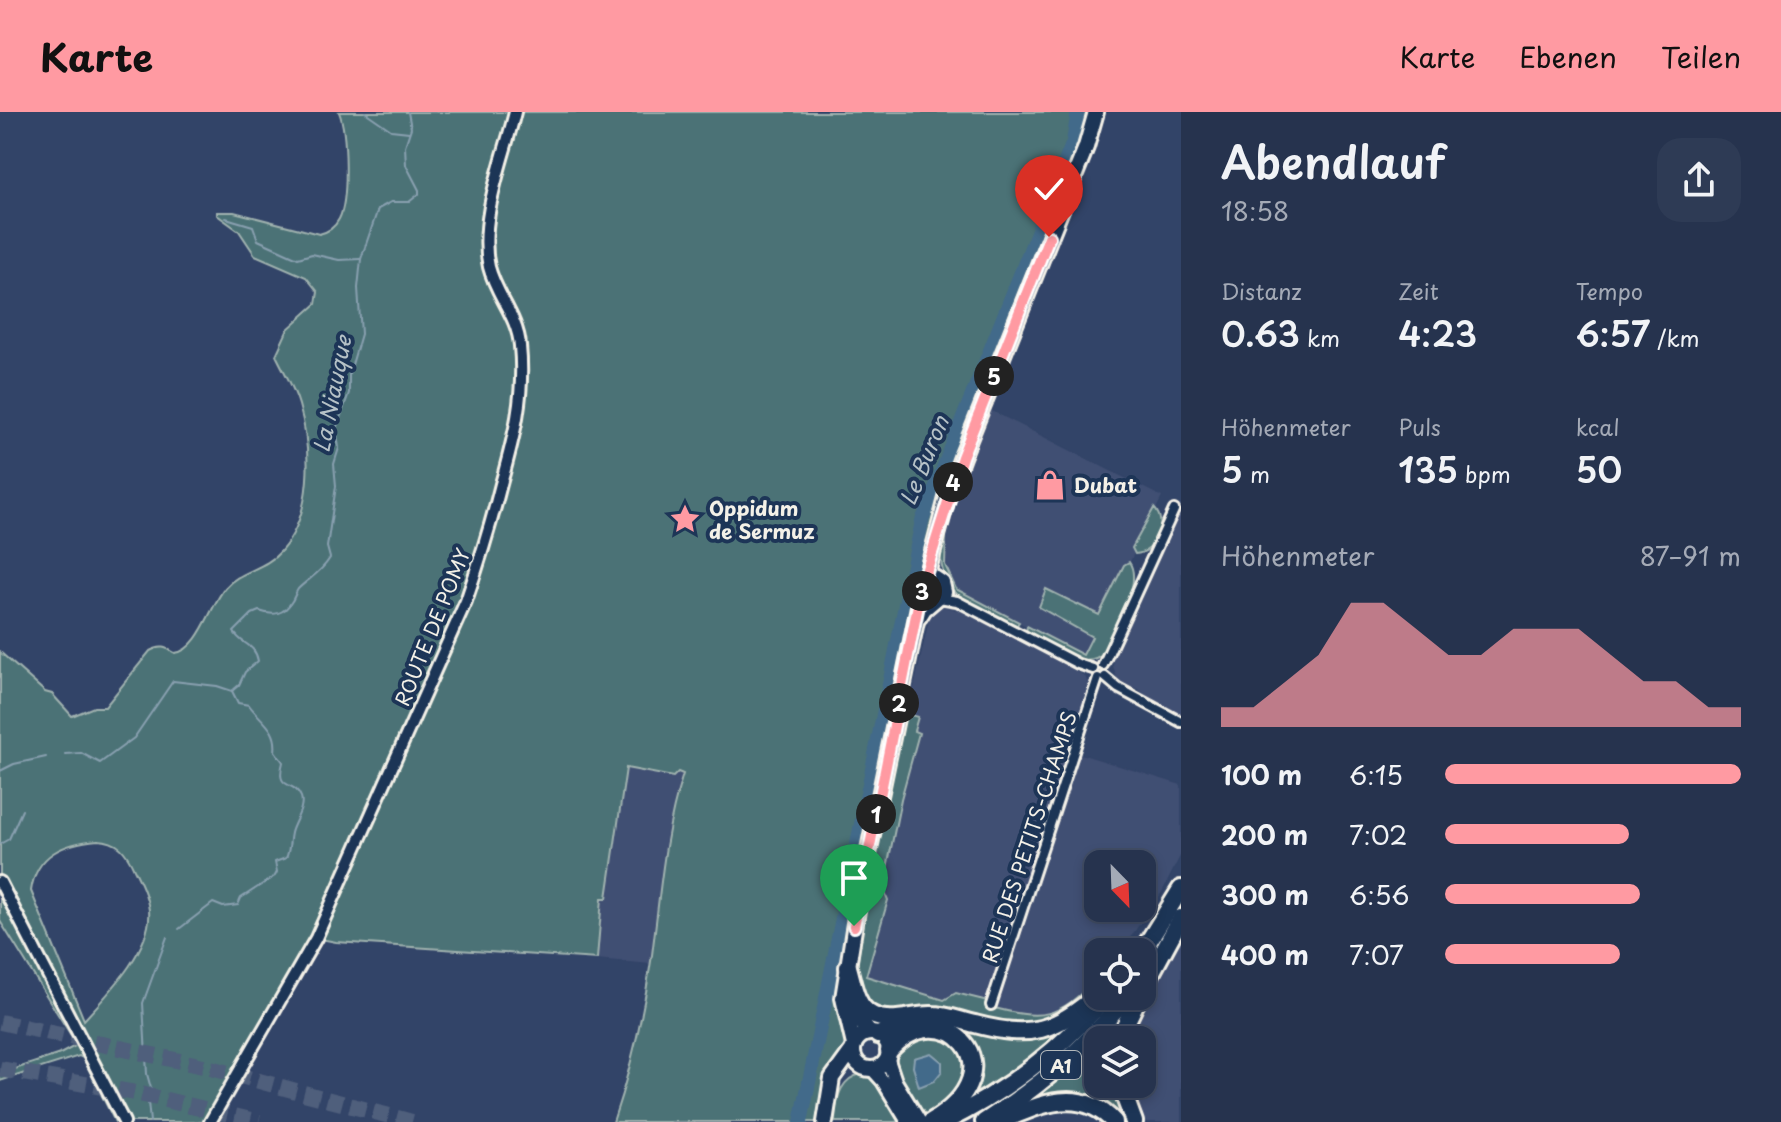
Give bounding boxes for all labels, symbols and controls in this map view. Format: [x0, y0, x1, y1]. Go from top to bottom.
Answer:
text: Karte [40, 28, 153, 85]
text: Karte [1400, 35, 1475, 78]
text: Ebenen [1519, 35, 1617, 78]
text: Teilen [1661, 35, 1741, 78]
text: Abendlauf [1221, 128, 1445, 194]
button: share [1657, 138, 1741, 222]
pin [1015, 155, 1083, 237]
icon: check [1027, 167, 1071, 211]
text: 18:58 [1221, 191, 1289, 230]
text: Distanz [1221, 274, 1302, 307]
text: Zeit [1398, 274, 1439, 307]
text: Tempo [1576, 274, 1643, 307]
text: 0.63 [1221, 307, 1300, 359]
text: 4:23 [1398, 307, 1477, 359]
text: 6:57 [1576, 307, 1650, 359]
text: km [1300, 321, 1340, 354]
text: /km [1650, 321, 1699, 354]
water label: La Niauque [304, 331, 359, 455]
pin: 5 [974, 356, 1014, 396]
text: 5 [987, 359, 1001, 392]
water label: Le Buron [890, 409, 957, 510]
text: Höhenmeter [1221, 410, 1351, 443]
text: Puls [1398, 410, 1441, 443]
text: kcal [1576, 410, 1620, 443]
text: 5 [1221, 443, 1243, 495]
text: 135 [1398, 443, 1458, 495]
text: 50 [1576, 443, 1622, 495]
text: m [1243, 457, 1270, 490]
text: bpm [1458, 457, 1511, 490]
pin: 4 [933, 462, 973, 502]
text: 4 [946, 465, 960, 498]
shop icon: Dubat [1033, 468, 1067, 502]
place label: Dubat [1074, 470, 1138, 500]
place label: Oppidum de Sermuz [709, 493, 815, 546]
place icon: Oppidum de Sermuz [668, 502, 702, 536]
text: Höhenmeter [1221, 536, 1374, 575]
text: 87–91 m [1640, 536, 1741, 575]
street label: ROUTE DE POMY [387, 544, 477, 710]
pin: 3 [902, 571, 942, 611]
text: 3 [915, 574, 929, 607]
pin: 2 [879, 683, 919, 723]
text: 2 [891, 686, 907, 719]
street label: RUE DES PETITS-CHAMPS [974, 707, 1084, 967]
text: 100 m [1221, 755, 1302, 794]
text: 6:15 [1349, 755, 1403, 794]
pin: 1 [856, 794, 896, 834]
text: 1 [871, 797, 881, 830]
text: 200 m [1221, 815, 1308, 854]
text: 7:02 [1349, 815, 1407, 854]
pin [820, 844, 888, 926]
north arrow [1084, 850, 1156, 922]
map controls [1084, 850, 1156, 1098]
icon: arrive [832, 856, 876, 900]
text: 300 m [1221, 875, 1309, 914]
text: 6:56 [1349, 875, 1409, 914]
text: 400 m [1221, 935, 1309, 974]
text: 7:07 [1349, 935, 1404, 974]
button: locate [1084, 938, 1156, 1010]
button: layers [1084, 1026, 1156, 1098]
road number: A1 [1041, 1051, 1081, 1079]

